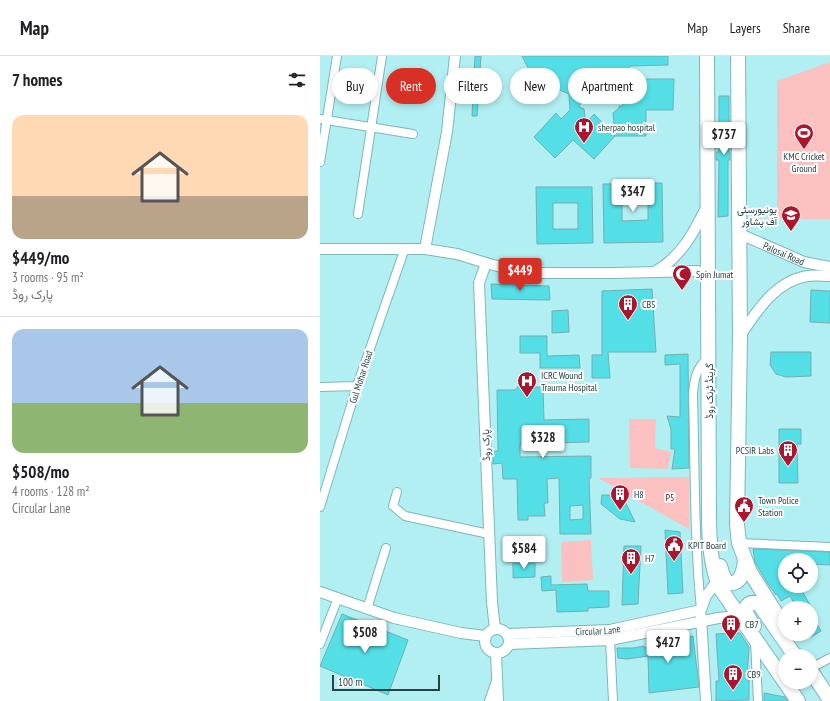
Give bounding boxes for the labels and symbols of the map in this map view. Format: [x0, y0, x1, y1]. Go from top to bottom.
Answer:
hospital icon: sherpao hospital [573, 116, 595, 144]
place label: sherpao hospital [598, 121, 656, 134]
pin: $737 [700, 122, 748, 156]
sports icon: KMC Cricket Ground [793, 122, 815, 150]
place label: KMC Cricket Ground [783, 150, 825, 175]
pin: $347 [609, 179, 657, 213]
place label: یونیورسٹی آف پشاور [737, 203, 778, 229]
school or university icon: یونیورسٹی آف پشاور [780, 204, 802, 232]
street label: Palosai Road [761, 239, 807, 268]
pin: $449 [496, 258, 544, 292]
mosque icon: Spin Jumat [671, 263, 693, 291]
place label: Spin Jumat [696, 268, 734, 281]
building icon: CB5 [617, 293, 639, 321]
place label: CB5 [642, 298, 656, 311]
street label: Gul Mohar Road [346, 349, 376, 405]
street label: گرینڈ ٹرنک روڈ [703, 363, 716, 419]
place label: ICRC Wound Trauma Hospital [541, 369, 598, 394]
hospital icon: ICRC Wound Trauma Hospital [516, 370, 538, 398]
pin: $328 [519, 425, 567, 459]
street label: پارک روڈ [479, 429, 494, 461]
building icon: PCSIR Labs [777, 439, 799, 467]
place label: PCSIR Labs [736, 444, 775, 457]
building icon: H8 [609, 483, 631, 511]
place label: H8 [634, 488, 644, 501]
park label: P5 [665, 491, 675, 504]
place label: Town Police Station [758, 494, 799, 519]
public building icon: Town Police Station [733, 495, 755, 523]
public building icon: KPIT Board [663, 534, 685, 562]
pin: $584 [500, 536, 548, 570]
place label: KPIT Board [688, 539, 726, 552]
building icon: H7 [620, 547, 642, 575]
place label: H7 [645, 552, 655, 565]
building icon: CB7 [720, 613, 742, 641]
place label: CB7 [745, 618, 759, 631]
pin: $508 [341, 620, 389, 654]
street label: Circular Lane [575, 621, 622, 638]
pin: $427 [644, 630, 692, 664]
building icon: CB9 [722, 663, 744, 691]
place label: CB9 [747, 668, 761, 681]
scale bar [332, 673, 440, 692]

